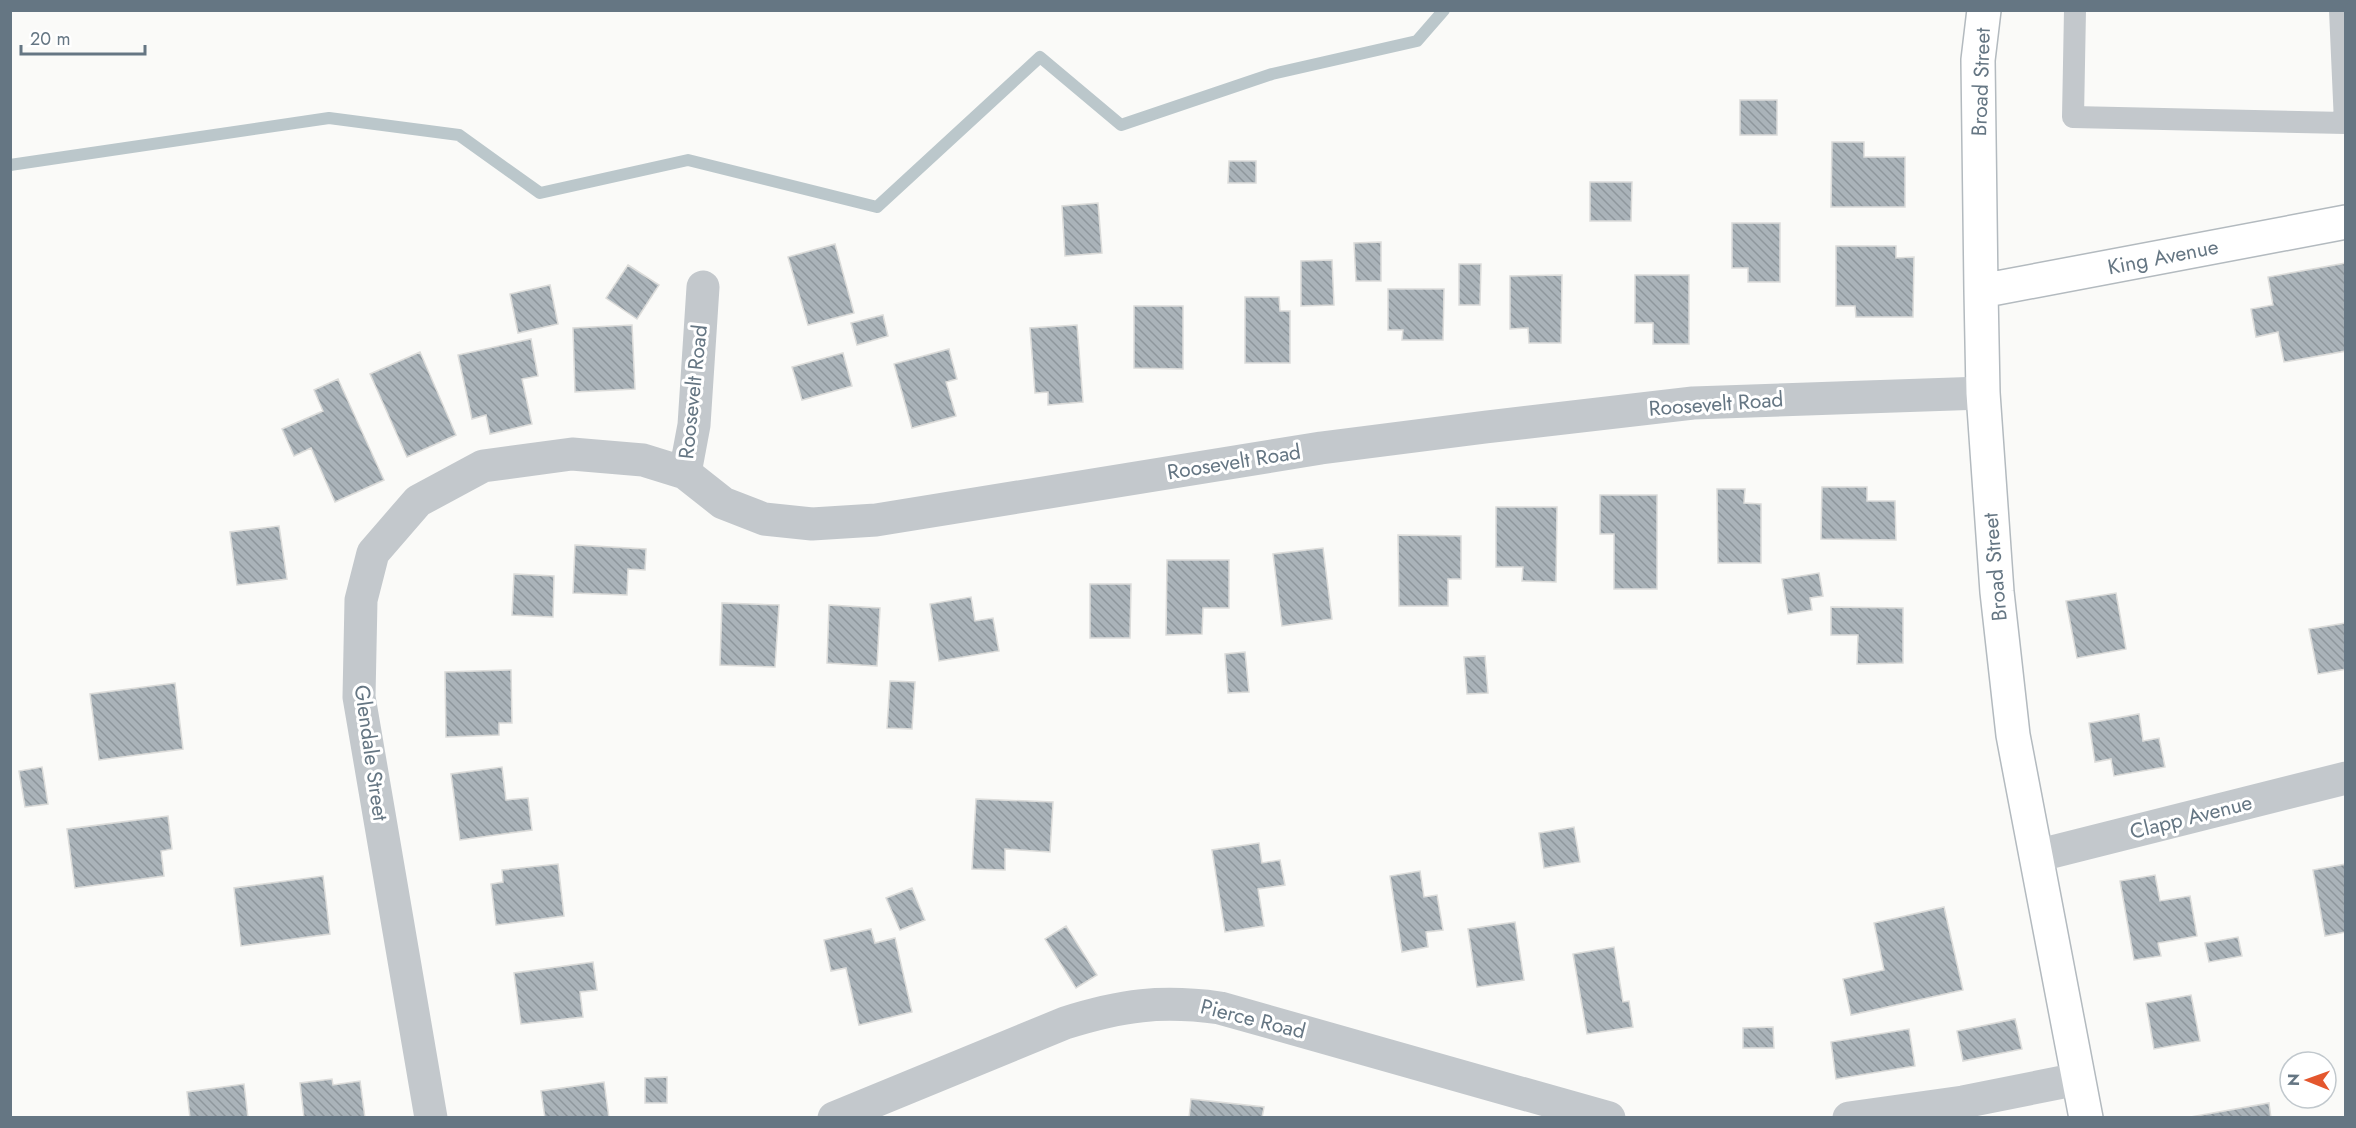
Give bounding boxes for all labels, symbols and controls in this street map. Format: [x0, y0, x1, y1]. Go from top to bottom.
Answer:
scale bar [21, 18, 146, 56]
text: 20 m [30, 26, 70, 52]
street label: Broad Street [1964, 27, 1998, 137]
street label: King Avenue [2105, 232, 2221, 282]
street label: Roosevelt Road [671, 323, 715, 461]
street label: Roosevelt Road [1648, 384, 1784, 424]
street label: Roosevelt Road [1165, 437, 1303, 487]
street label: Broad Street [1975, 512, 2015, 622]
street label: Glendale Street [347, 683, 395, 823]
street label: Clapp Avenue [2127, 787, 2255, 847]
street label: Pierce Road [1197, 991, 1309, 1047]
north arrow [2278, 1050, 2338, 1110]
text: N [2282, 1073, 2305, 1086]

